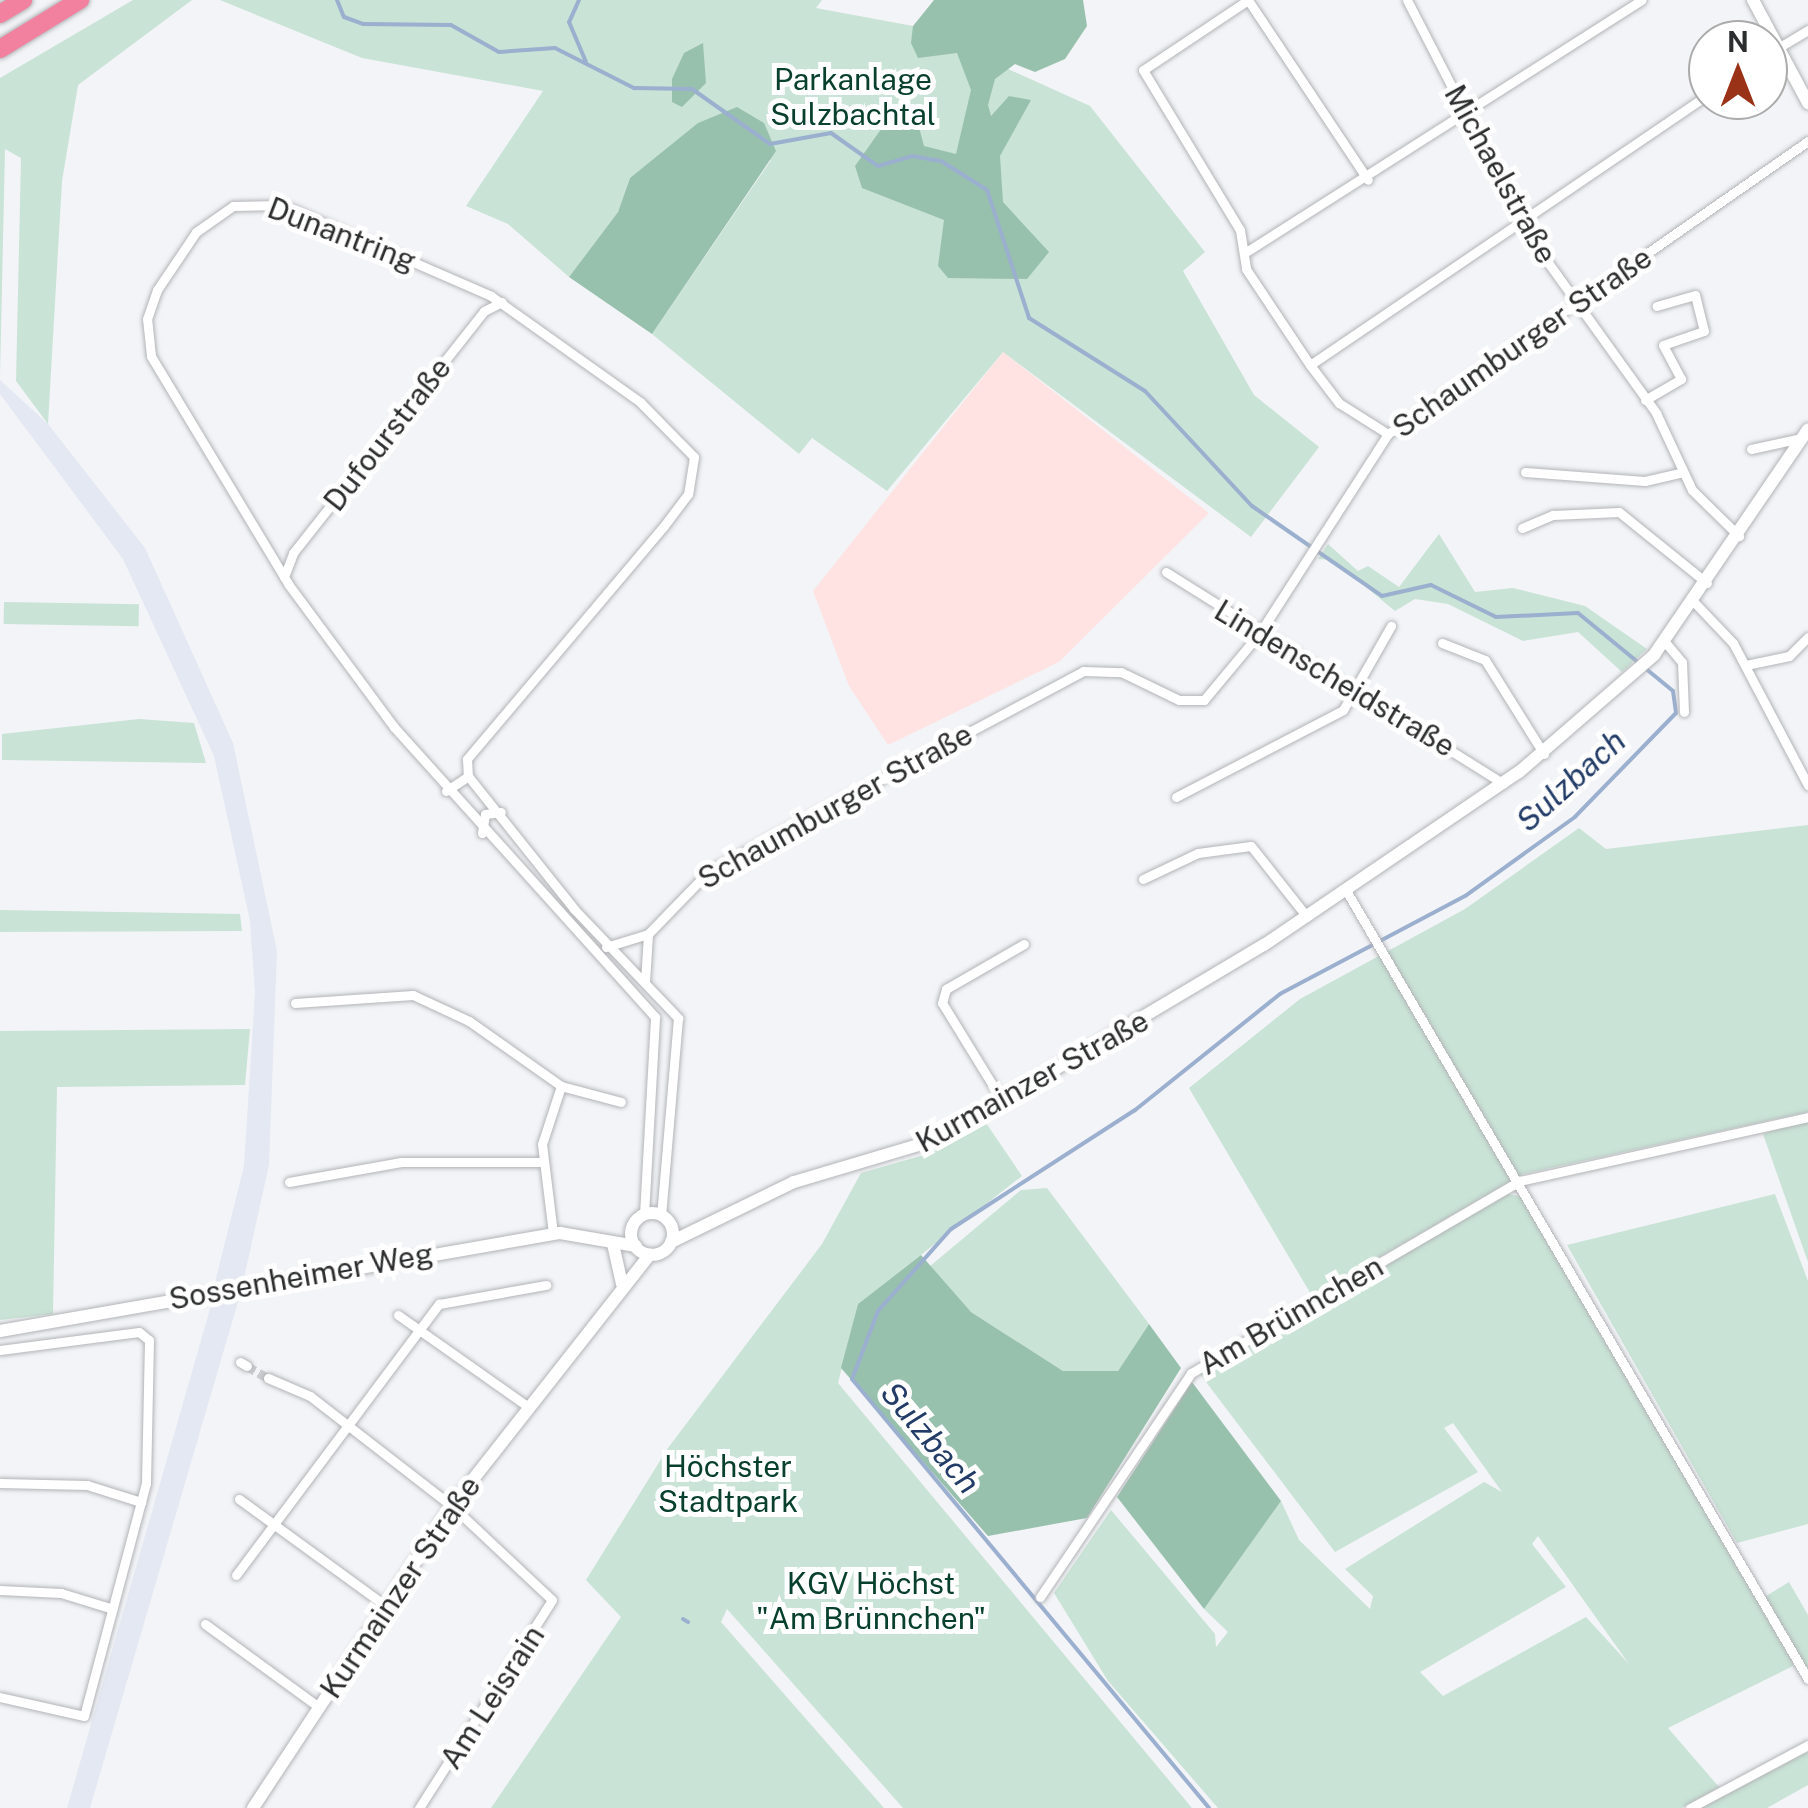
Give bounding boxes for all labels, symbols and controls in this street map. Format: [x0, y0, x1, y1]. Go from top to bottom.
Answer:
north arrow [1688, 20, 1788, 120]
text: N [1727, 25, 1749, 58]
park label: Parkanlage Sulzbachtal [770, 61, 936, 132]
street label: Michaelstraße [1437, 78, 1565, 270]
street label: Dunantring [263, 189, 421, 279]
street label: Schaumburger Straße [1385, 239, 1659, 445]
street label: Dufourstraße [316, 350, 458, 518]
street label: Lindenscheidstraße [1208, 592, 1462, 764]
street label: Schaumburger Straße [692, 716, 978, 896]
water label: Sulzbach [1508, 722, 1634, 840]
street label: Kurmainzer Straße [909, 1002, 1155, 1160]
street label: Sossenheimer Weg [166, 1235, 436, 1317]
street label: Am Brünnchen [1193, 1248, 1389, 1382]
water label: Sulzbach [872, 1374, 988, 1502]
park label: Höchster Stadtpark [658, 1448, 798, 1518]
street label: Kurmainzer Straße [312, 1469, 488, 1705]
park label: KGV Höchst "Am Brünnchen" [756, 1565, 986, 1636]
street label: Am Leisrain [432, 1619, 552, 1775]

